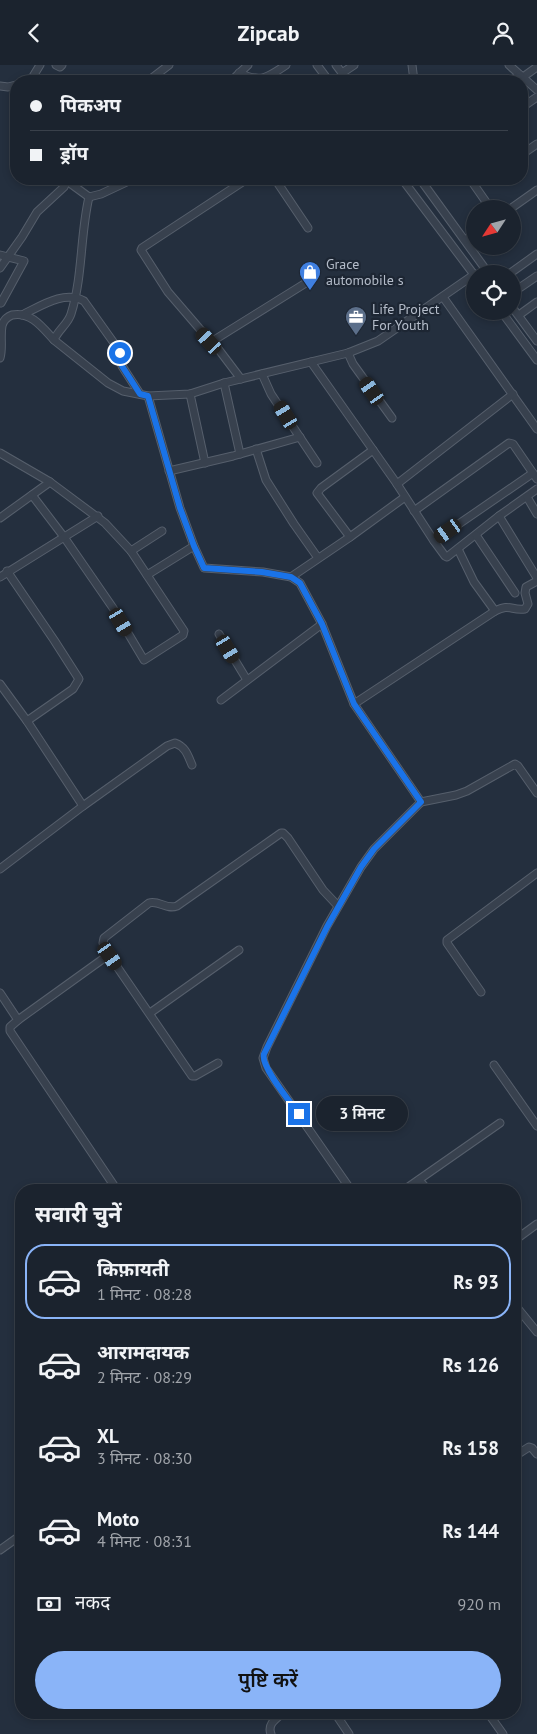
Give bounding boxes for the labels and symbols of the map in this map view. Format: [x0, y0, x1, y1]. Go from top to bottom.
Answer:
north arrow [466, 200, 521, 255]
place label: Grace automobile s [326, 255, 404, 289]
shop icon: Grace automobile s [298, 260, 322, 291]
place label: Life Project For Youth [372, 300, 440, 334]
office icon: Life Project For Youth [344, 305, 368, 336]
car [193, 325, 224, 357]
route start [109, 342, 131, 364]
car [357, 374, 386, 408]
car [271, 398, 300, 432]
car [431, 516, 464, 546]
car [106, 605, 135, 639]
car [213, 632, 242, 666]
car [95, 939, 124, 973]
callout: 3 मिनट [316, 1097, 409, 1131]
route end [288, 1103, 310, 1125]

